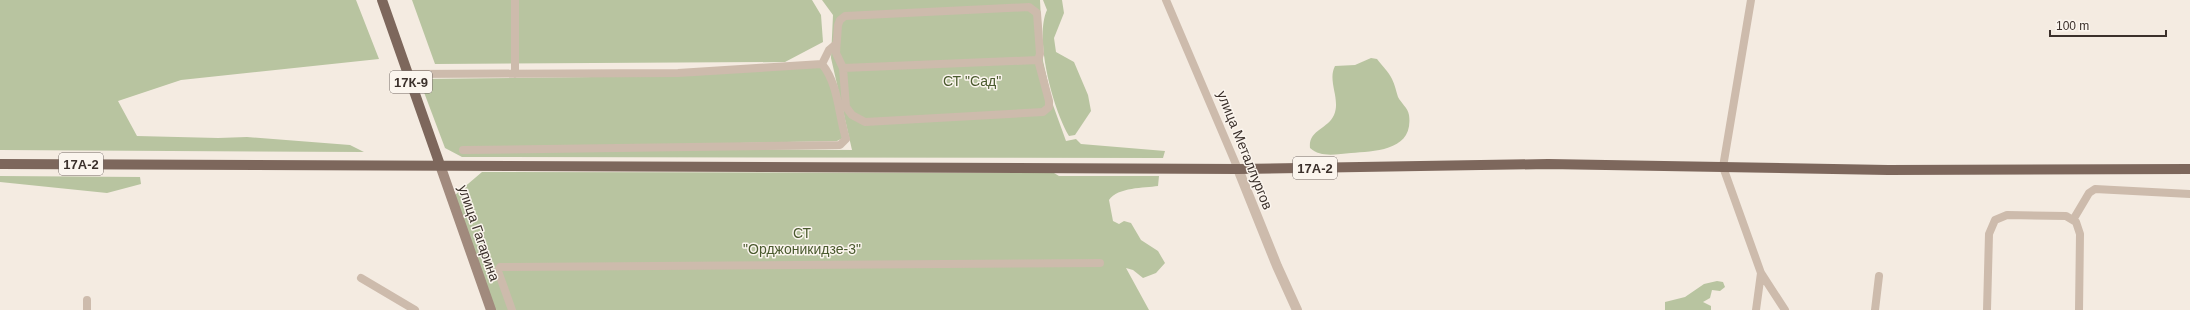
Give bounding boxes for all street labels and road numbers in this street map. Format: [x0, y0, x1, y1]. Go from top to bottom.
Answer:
road number: 17К-9 [390, 71, 432, 93]
street label: улица Металлургов [1214, 88, 1276, 212]
road number: 17А-2 [59, 153, 103, 175]
road number: 17А-2 [1293, 157, 1337, 179]
street label: улица Гагарина [455, 183, 503, 283]

